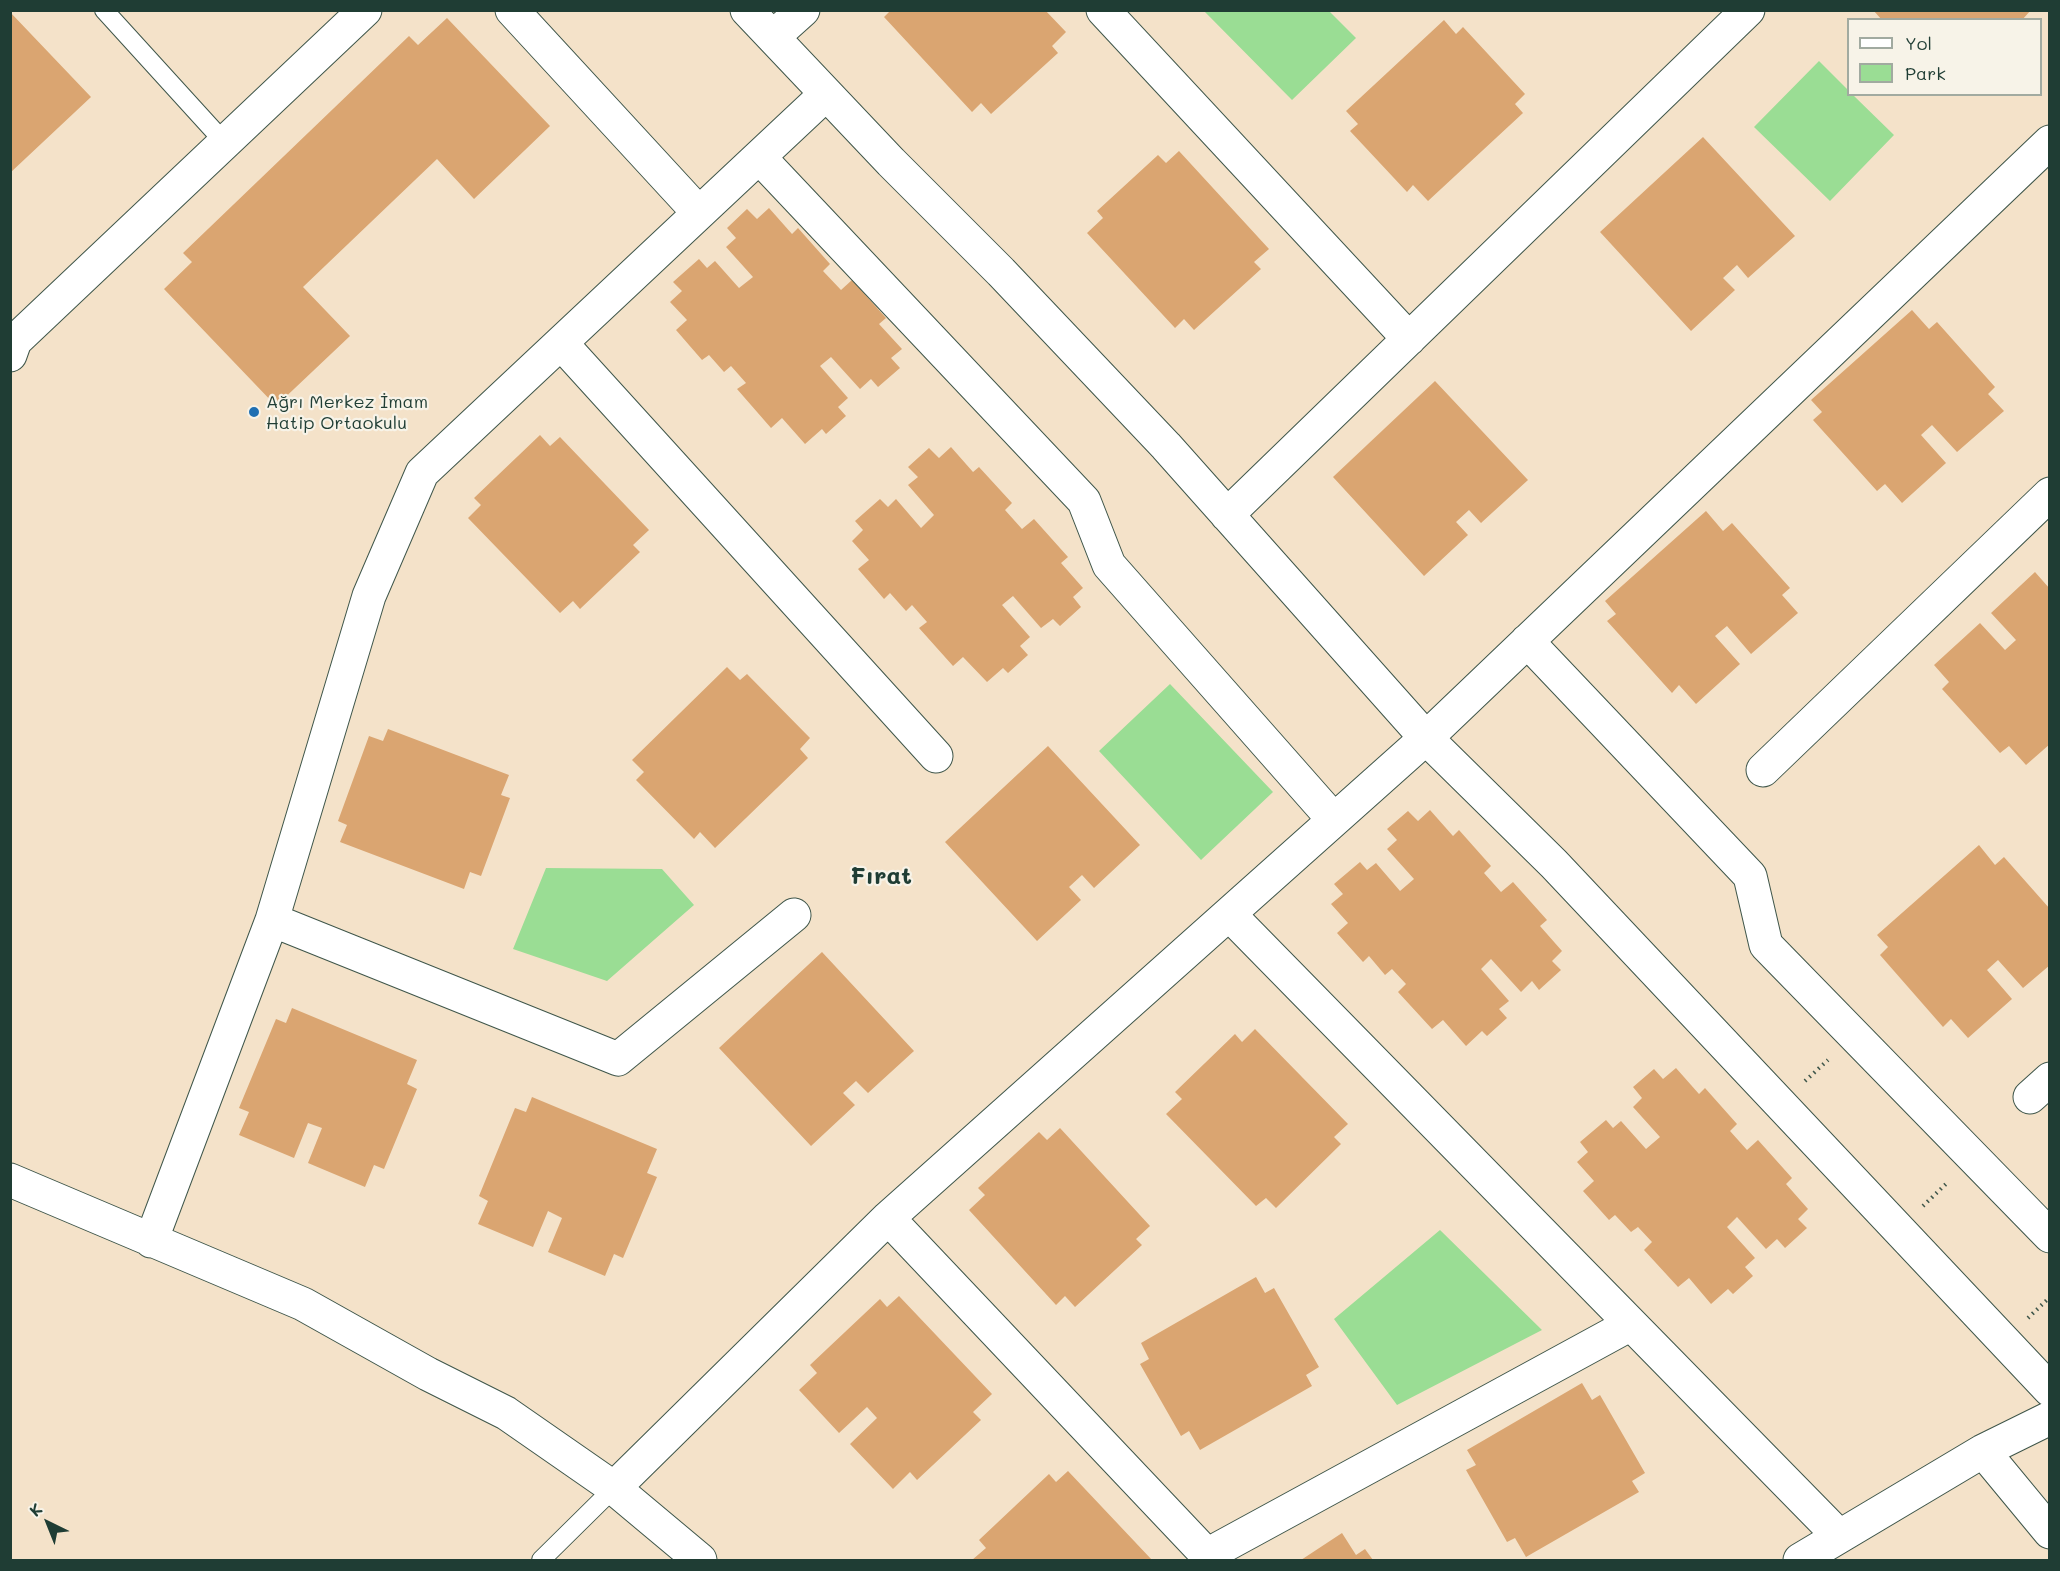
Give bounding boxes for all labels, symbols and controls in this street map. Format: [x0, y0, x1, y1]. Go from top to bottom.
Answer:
legend [1847, 18, 2042, 96]
text: Yol [1905, 31, 1932, 55]
text: Park [1905, 61, 1946, 85]
place label: Ağrı Merkez İmam Hatip Ortaokulu [266, 391, 428, 434]
marker: Ağrı Merkez İmam Hatip Ortaokulu [247, 405, 261, 419]
district label: Fırat [850, 863, 912, 891]
north arrow [18, 1493, 78, 1553]
text: K [24, 1498, 46, 1521]

